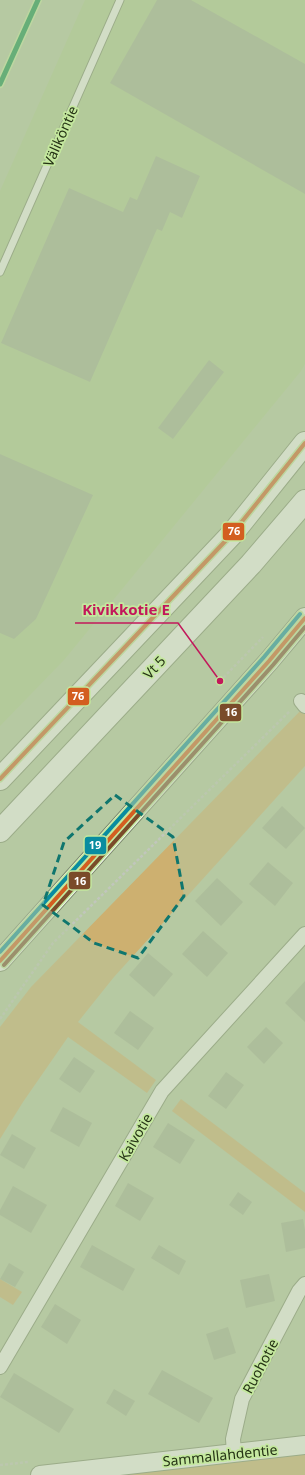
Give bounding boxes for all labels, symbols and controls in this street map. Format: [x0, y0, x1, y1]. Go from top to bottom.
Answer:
street label: Väliköntie [38, 103, 82, 169]
line badge: 76 [222, 522, 245, 541]
text: 76 [228, 523, 240, 538]
callout: Kivikkotie E [75, 596, 178, 623]
text: Kivikkotie E [82, 599, 170, 619]
street label: Vt 5 [138, 651, 170, 683]
line badge: 76 [67, 687, 90, 706]
text: 76 [72, 688, 84, 703]
line badge: 16 [219, 703, 242, 722]
text: 16 [225, 704, 237, 719]
line badge: 19 [84, 836, 107, 855]
text: 19 [89, 837, 101, 852]
line badge: 16 [68, 871, 91, 890]
text: 16 [74, 873, 86, 888]
street label: Kaivotie [114, 1110, 156, 1164]
street label: Ruohotie [238, 1335, 282, 1397]
street label: Sammallahdentie [162, 1440, 278, 1470]

